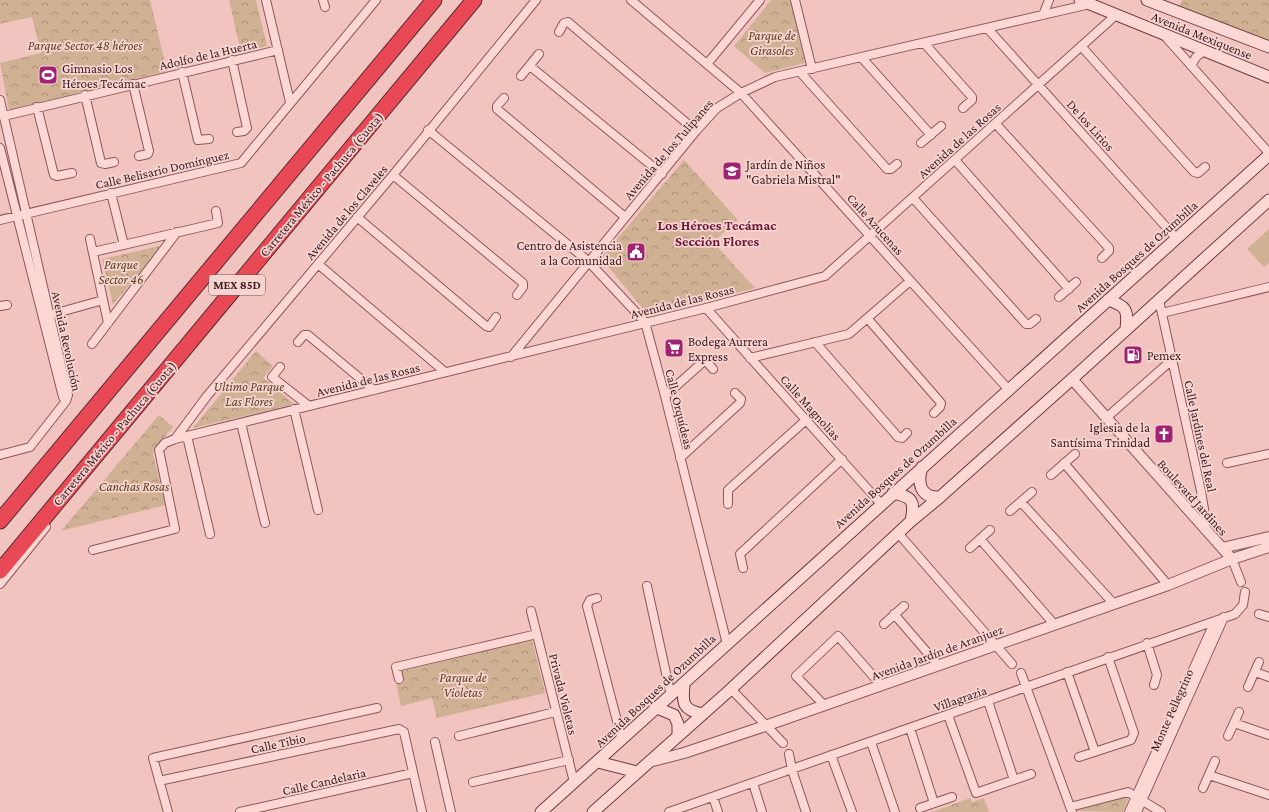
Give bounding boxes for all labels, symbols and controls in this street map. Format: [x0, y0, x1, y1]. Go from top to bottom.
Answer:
street label: Avenida Mexiquense [1149, 8, 1255, 63]
park label: Parque de Girasoles [748, 28, 796, 58]
street label: Adolfo de la Huerta [158, 36, 258, 73]
park label: Parque Sector 48 héroes [28, 38, 142, 53]
place label: Gimnasio Los Héroes Tecámac [62, 61, 146, 91]
sports icon: Gimnasio Los Héroes Tecámac [37, 64, 59, 86]
street label: Avenida de los Tulipanes [621, 96, 716, 203]
street label: De los Lirios [1064, 97, 1118, 154]
street label: Avenida de las Rosas [915, 99, 1004, 181]
street label: Carretera México - Pachuca (Cuota) [257, 109, 387, 260]
street label: Calle Belisario Domínguez [94, 147, 231, 192]
place label: Jardín de Niños "Gabriela Mistral" [745, 157, 841, 187]
school or university icon: Jardín de Niños "Gabriela Mistral" [721, 160, 743, 182]
street label: Avenida de los Claveles [302, 162, 391, 263]
street label: Calle Azucenas [844, 191, 907, 258]
street label: Avenida Bosques de Ozumbilla [1072, 197, 1201, 315]
district label: Los Héroes Tecámac Sección Flores [657, 217, 777, 249]
place label: Centro de Asistencia a la Comunidad [516, 238, 622, 268]
public building icon: Centro de Asistencia a la Comunidad [625, 241, 647, 263]
park label: Parque Sector 46 [98, 257, 144, 287]
road number: MEX 85D [209, 275, 265, 295]
street label: Avenida de las Rosas [629, 281, 735, 322]
street label: Avenida Revolución [49, 290, 84, 393]
place label: Bodega Aurrera Express [688, 334, 768, 364]
supermarket icon: Bodega Aurrera Express [663, 337, 685, 359]
fuel station icon: Pemex [1122, 344, 1144, 366]
place label: Pemex [1147, 348, 1181, 363]
street label: Carretera México - Pachuca (Cuota) [50, 358, 180, 509]
street label: Avenida de las Rosas [315, 359, 421, 400]
street label: Calle Orquídeas [662, 367, 697, 451]
street label: Calle Magnolias [777, 371, 844, 443]
park label: Ultimo Parque Las Flores [214, 379, 284, 409]
street label: Calle Jardines del Real [1181, 379, 1220, 494]
street label: Avenida Bosques de Ozumbilla [831, 413, 960, 531]
place label: Iglesia de la Santísima Trinidad [1051, 420, 1150, 450]
church icon: Iglesia de la Santísima Trinidad [1153, 423, 1175, 445]
street label: Boulevard Jardines [1154, 456, 1231, 539]
park label: Canchas Rosas [99, 479, 169, 494]
street label: Avenida Jardín de Aranjuez [869, 621, 1006, 684]
street label: Avenida Bosques de Ozumbilla [592, 631, 719, 750]
street label: Privada Violetas [546, 652, 581, 736]
street label: Monte Pellegrino [1147, 667, 1196, 754]
park label: Parque de Violetas [439, 670, 487, 700]
street label: Villagrazia [932, 682, 989, 715]
street label: Calle Tibio [249, 730, 307, 757]
street label: Calle Candelaria [281, 765, 367, 798]

